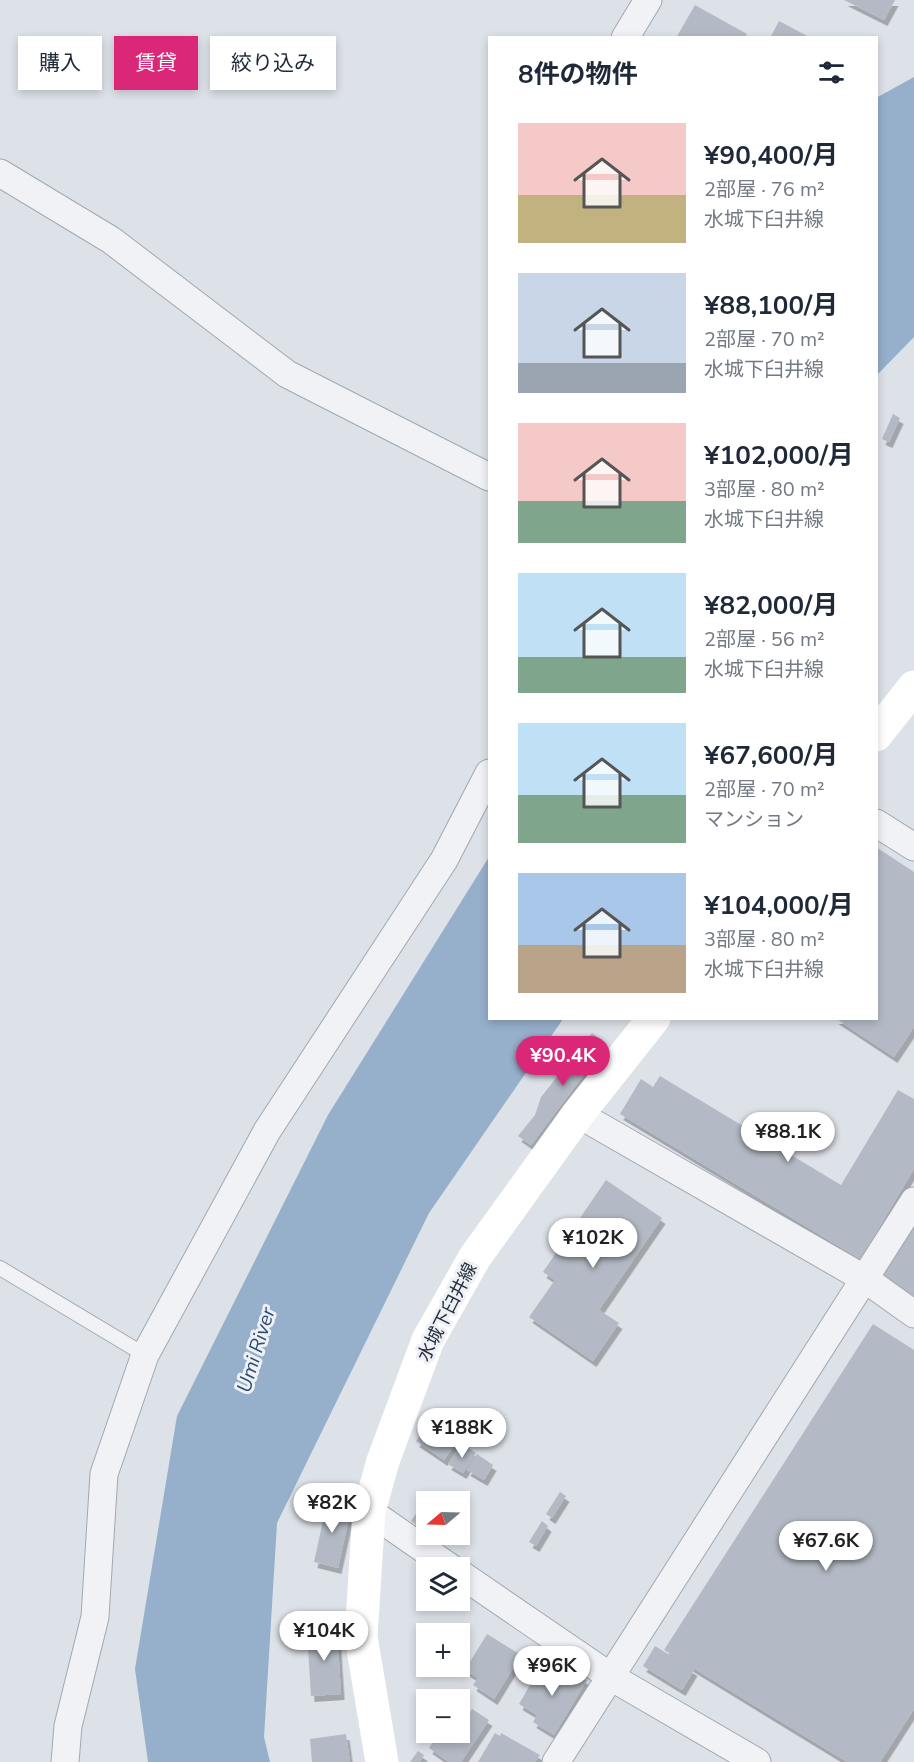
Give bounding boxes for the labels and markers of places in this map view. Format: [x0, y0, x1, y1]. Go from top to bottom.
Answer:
pin: ¥90.4K [514, 1036, 612, 1087]
pin: ¥88.1K [739, 1112, 837, 1163]
pin: ¥102K [551, 1218, 635, 1269]
pin: ¥188K [420, 1408, 504, 1459]
pin: ¥82K [296, 1483, 368, 1534]
pin: ¥67.6K [777, 1521, 875, 1572]
pin: ¥104K [282, 1611, 366, 1662]
pin: ¥96K [516, 1646, 588, 1697]

